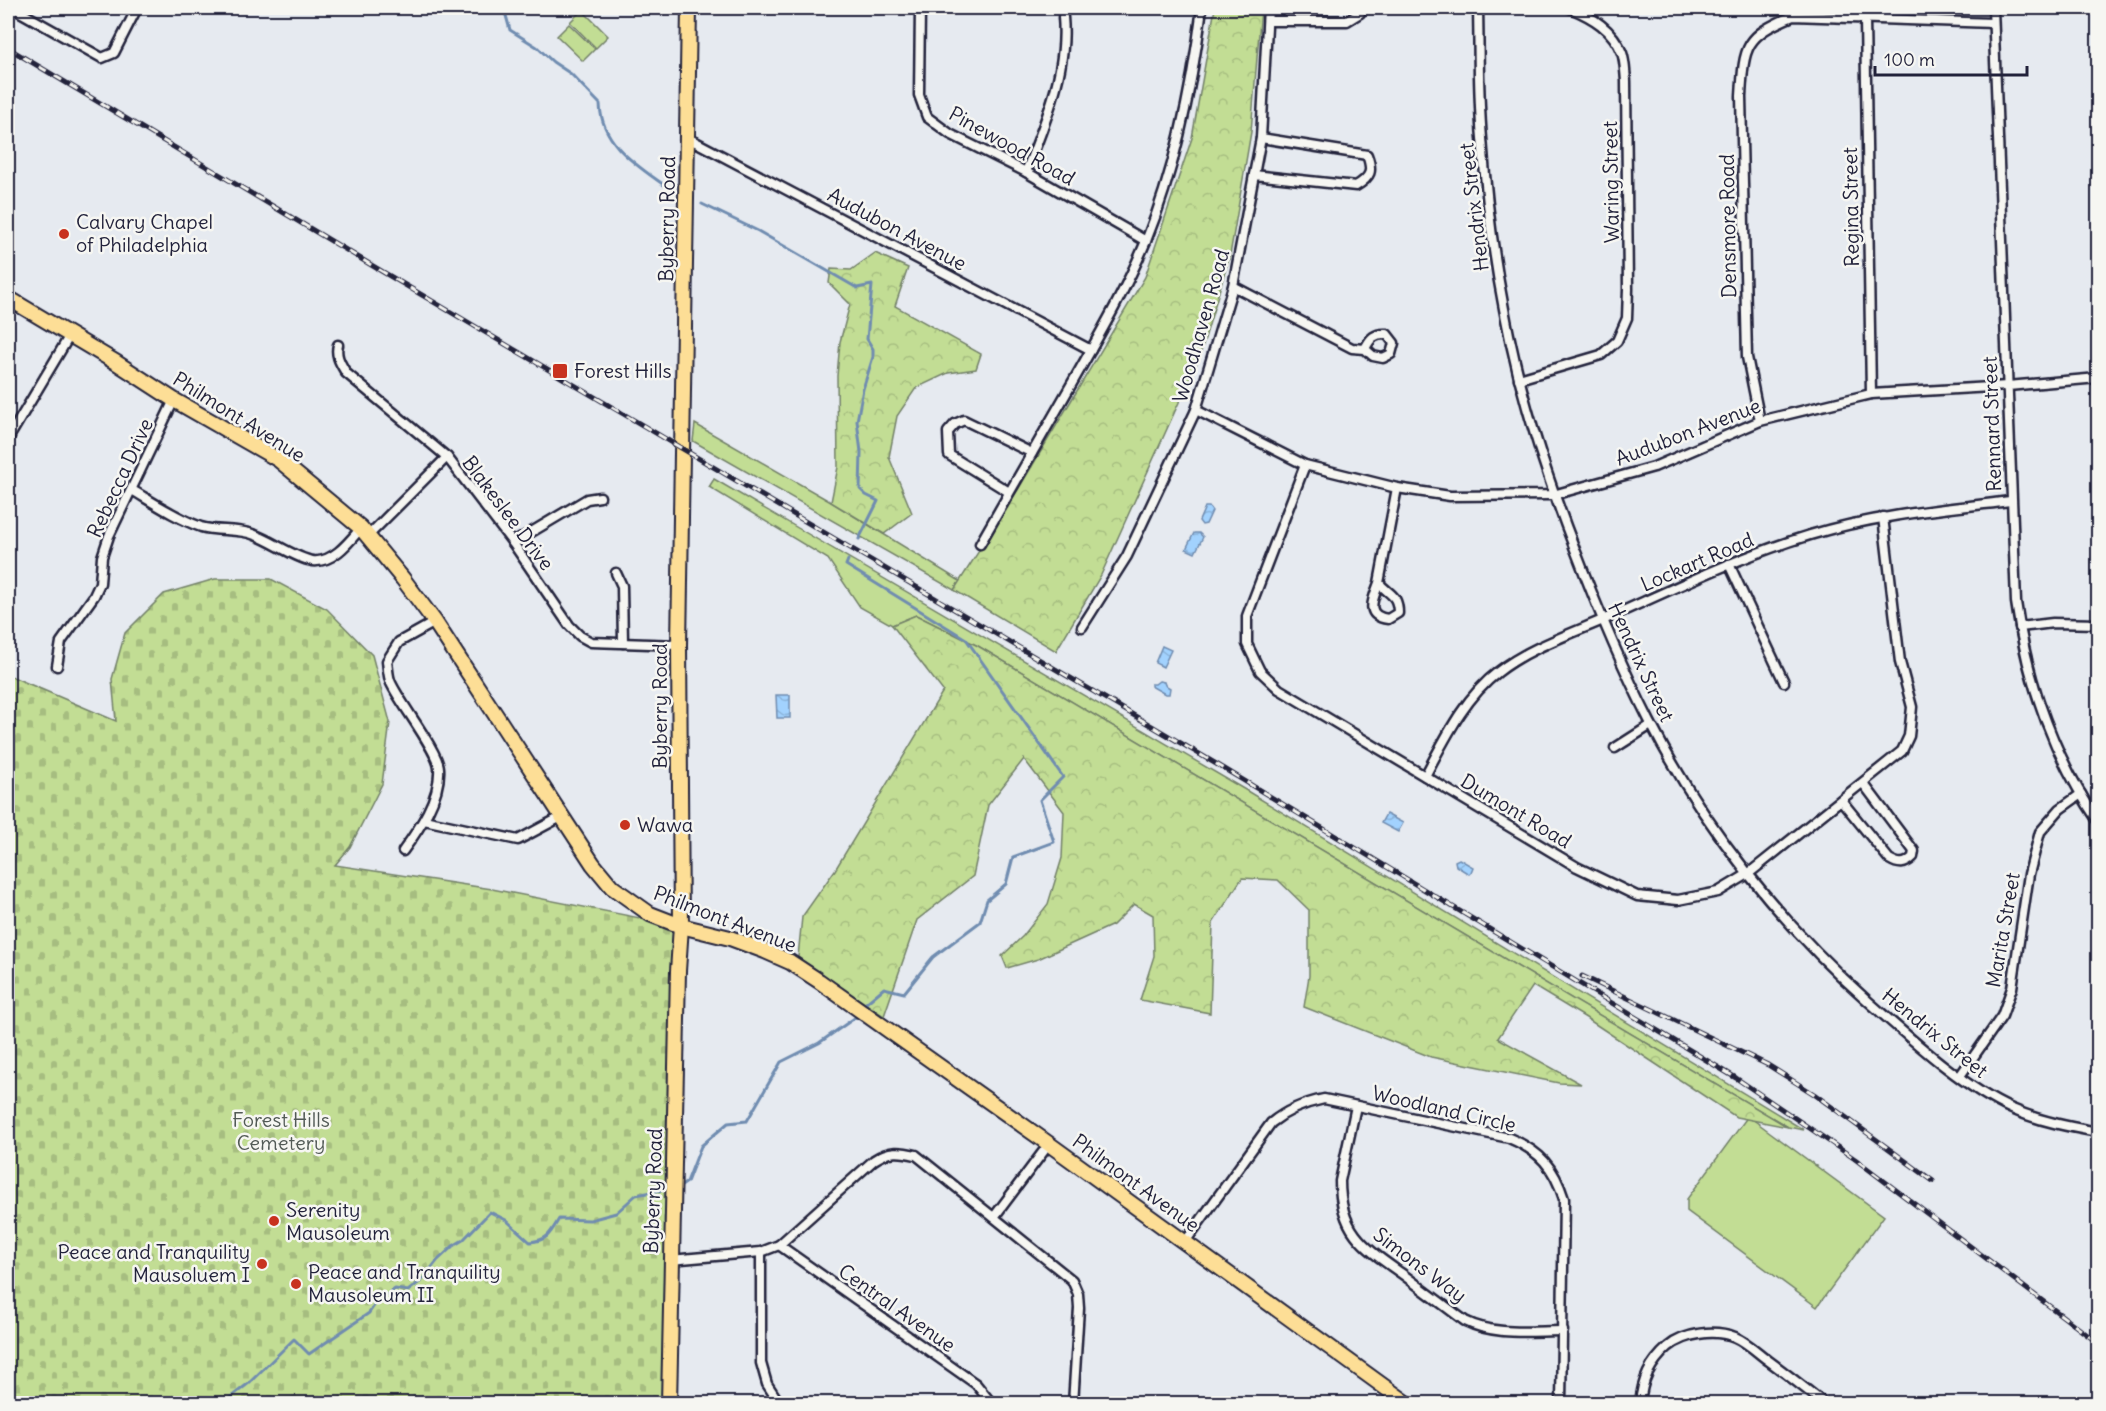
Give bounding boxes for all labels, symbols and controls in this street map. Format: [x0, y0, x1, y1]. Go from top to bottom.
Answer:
scale bar [1875, 39, 2026, 77]
text: 100 m [1884, 48, 1935, 71]
street label: Pinewood Road [945, 101, 1080, 191]
street label: Waring Street [1597, 120, 1624, 243]
street label: Hendrix Street [1453, 141, 1494, 273]
street label: Regina Street [1837, 147, 1864, 267]
street label: Densmore Road [1714, 153, 1741, 298]
street label: Byberry Road [653, 156, 680, 282]
street label: Audubon Avenue [824, 181, 971, 276]
place label: Calvary Chapel of Philadelphia [76, 209, 213, 257]
marker: Calvary Chapel of Philadelphia [57, 227, 71, 241]
street label: Woodhaven Road [1167, 246, 1234, 405]
street label: Rennard Street [1977, 356, 2006, 492]
place label: Forest Hills [574, 358, 672, 383]
marker: Forest Hills [551, 362, 569, 380]
street label: Philmont Avenue [169, 366, 310, 467]
street label: Audubon Avenue [1612, 392, 1764, 471]
street label: Rebecca Drive [81, 414, 158, 541]
street label: Blakeslee Drive [457, 450, 560, 575]
street label: Lockart Road [1637, 526, 1757, 597]
street label: Hendrix Street [1603, 598, 1680, 726]
street label: Byberry Road [647, 643, 672, 769]
street label: Dumont Road [1456, 768, 1576, 853]
place label: Wawa [637, 812, 693, 837]
marker: Wawa [618, 818, 632, 832]
street label: Marita Street [1980, 870, 2025, 989]
street label: Philmont Avenue [650, 880, 800, 957]
street label: Hendrix Street [1877, 982, 1993, 1083]
street label: Woodland Circle [1370, 1080, 1518, 1137]
park label: Forest Hills Cemetery [232, 1107, 330, 1155]
street label: Byberry Road [638, 1128, 667, 1254]
street label: Philmont Avenue [1068, 1128, 1205, 1237]
place label: Serenity Mausoleum [286, 1197, 390, 1245]
marker: Serenity Mausoleum [267, 1214, 281, 1228]
street label: Simons Way [1369, 1222, 1472, 1308]
place label: Peace and Tranquility Mausoluem I [57, 1239, 250, 1287]
marker: Peace and Tranquility Mausoluem I [255, 1257, 269, 1271]
street label: Central Avenue [834, 1258, 961, 1357]
place label: Peace and Tranquility Mausoleum II [308, 1259, 501, 1307]
marker: Peace and Tranquility Mausoleum II [289, 1277, 303, 1291]

